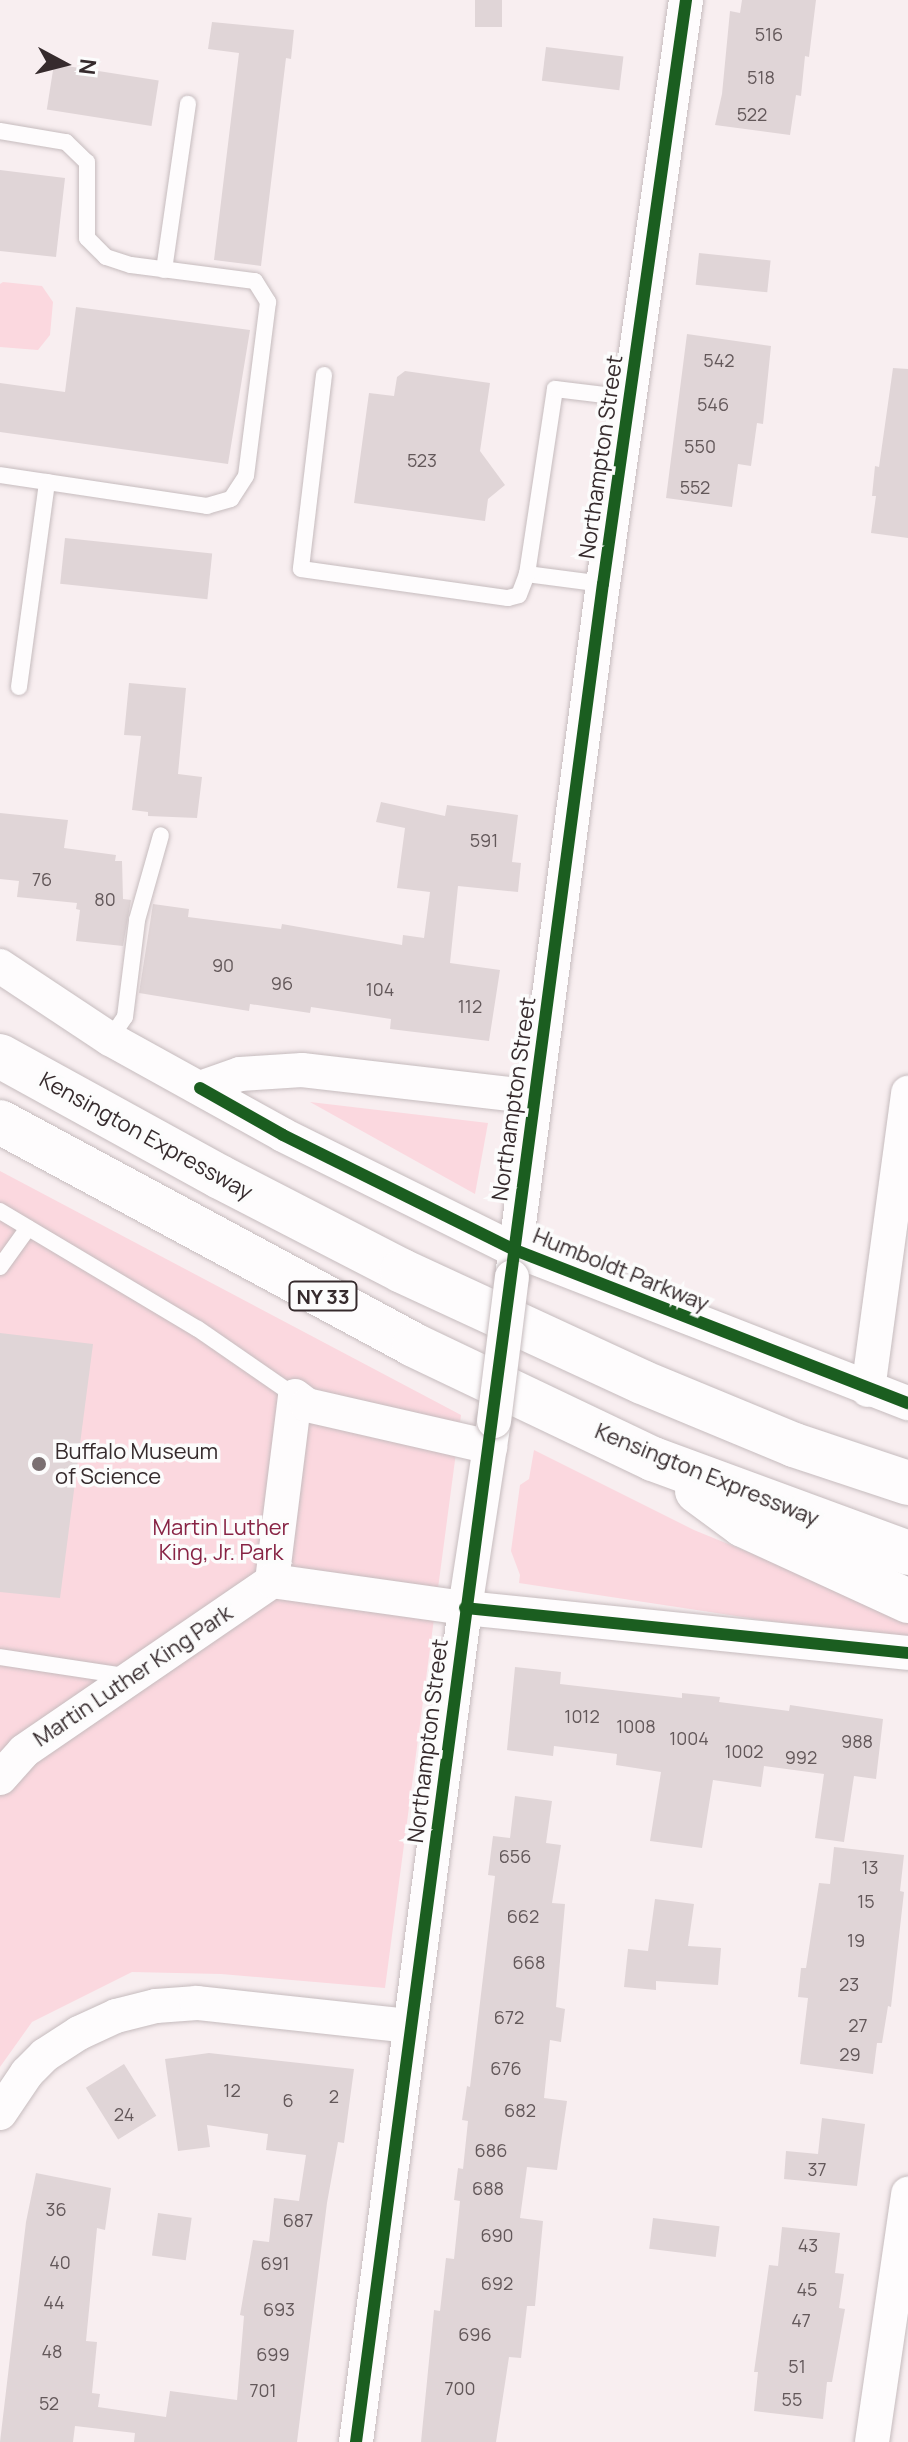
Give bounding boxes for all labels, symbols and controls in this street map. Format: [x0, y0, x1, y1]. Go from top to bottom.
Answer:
house number: 516 [755, 23, 783, 45]
north arrow [24, 24, 104, 104]
text: N [72, 57, 104, 77]
house number: 518 [747, 66, 775, 88]
house number: 522 [737, 103, 767, 125]
house number: 542 [703, 349, 735, 371]
street label: Northampton Street [574, 354, 628, 560]
house number: 546 [697, 393, 729, 415]
house number: 550 [684, 435, 716, 457]
house number: 523 [407, 449, 437, 471]
house number: 552 [680, 476, 710, 498]
house number: 591 [470, 829, 498, 851]
house number: 76 [32, 868, 52, 890]
house number: 80 [94, 888, 116, 910]
house number: 90 [212, 954, 234, 976]
house number: 96 [271, 972, 293, 994]
house number: 104 [366, 978, 394, 1000]
house number: 112 [458, 995, 482, 1017]
street label: Northampton Street [487, 996, 541, 1202]
street label: Kensington Expressway [35, 1066, 257, 1206]
street label: Humboldt Parkway [529, 1223, 713, 1317]
road number: NY 33 [287, 1280, 359, 1312]
street label: Kensington Expressway [591, 1418, 823, 1532]
place label: Buffalo Museum of Science [55, 1438, 218, 1490]
marker: Buffalo Museum of Science [30, 1455, 48, 1473]
park label: Martin Luther King, Jr. Park [152, 1514, 290, 1566]
street label: Martin Luther King Park [29, 1600, 237, 1752]
street label: Northampton Street [402, 1638, 454, 1844]
house number: 1012 [564, 1705, 600, 1727]
house number: 1008 [616, 1715, 656, 1737]
house number: 1004 [669, 1727, 709, 1749]
house number: 988 [841, 1730, 873, 1752]
house number: 1002 [724, 1740, 764, 1762]
house number: 992 [785, 1746, 817, 1768]
house number: 656 [499, 1845, 531, 1867]
house number: 13 [862, 1856, 878, 1878]
house number: 15 [857, 1890, 875, 1912]
house number: 662 [507, 1905, 539, 1927]
house number: 19 [847, 1929, 865, 1951]
house number: 668 [513, 1951, 545, 1973]
house number: 23 [839, 1973, 859, 1995]
house number: 672 [494, 2006, 524, 2028]
house number: 27 [848, 2014, 868, 2036]
house number: 29 [839, 2043, 861, 2065]
house number: 676 [490, 2057, 522, 2079]
house number: 12 [223, 2079, 241, 2101]
house number: 2 [329, 2085, 339, 2107]
house number: 6 [282, 2089, 294, 2111]
house number: 682 [504, 2099, 536, 2121]
house number: 24 [114, 2103, 134, 2125]
house number: 686 [475, 2139, 507, 2161]
house number: 37 [808, 2158, 826, 2180]
house number: 688 [472, 2177, 504, 2199]
house number: 36 [45, 2198, 67, 2220]
house number: 687 [283, 2209, 313, 2231]
house number: 690 [480, 2224, 514, 2246]
house number: 43 [798, 2234, 818, 2256]
house number: 40 [49, 2251, 71, 2273]
house number: 691 [260, 2252, 290, 2274]
house number: 692 [481, 2272, 513, 2294]
house number: 45 [796, 2278, 818, 2300]
house number: 44 [43, 2291, 65, 2313]
house number: 693 [263, 2298, 295, 2320]
house number: 47 [791, 2309, 811, 2331]
house number: 696 [458, 2323, 492, 2345]
house number: 48 [41, 2340, 63, 2362]
house number: 699 [256, 2343, 290, 2365]
house number: 51 [788, 2355, 806, 2377]
house number: 700 [445, 2377, 475, 2399]
house number: 701 [249, 2379, 277, 2401]
house number: 55 [782, 2388, 802, 2410]
house number: 52 [39, 2392, 59, 2414]

